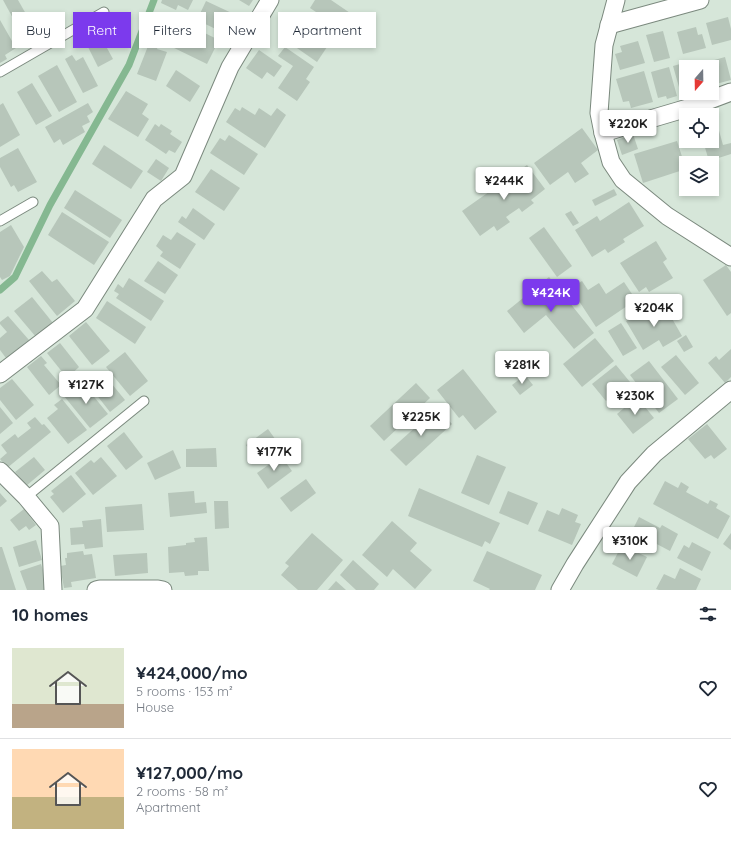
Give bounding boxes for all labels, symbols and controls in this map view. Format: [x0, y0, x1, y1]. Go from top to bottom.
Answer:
chip: Buy [12, 12, 65, 48]
chip: Rent [73, 12, 131, 48]
chip: Filters [139, 12, 206, 48]
chip: New [214, 12, 270, 48]
chip: Apartment [278, 12, 376, 48]
north arrow [679, 60, 719, 100]
map controls [679, 60, 719, 196]
button: locate [679, 108, 719, 148]
pin: ¥220K [600, 110, 656, 144]
text: ¥220K [608, 115, 648, 131]
button: layers [679, 156, 719, 196]
pin: ¥244K [476, 167, 532, 201]
text: ¥244K [485, 172, 523, 188]
pin: ¥424K [523, 279, 579, 313]
text: ¥424K [532, 284, 570, 300]
pin: ¥204K [626, 294, 682, 328]
text: ¥204K [634, 299, 674, 315]
pin: ¥281K [494, 351, 550, 385]
text: ¥281K [504, 356, 540, 372]
pin: ¥127K [58, 371, 114, 405]
text: ¥127K [68, 376, 104, 392]
pin: ¥230K [607, 382, 663, 416]
text: ¥230K [616, 387, 654, 403]
pin: ¥225K [393, 403, 449, 437]
text: ¥225K [402, 408, 440, 424]
pin: ¥177K [246, 438, 302, 472]
text: ¥177K [256, 443, 292, 459]
pin: ¥310K [602, 527, 658, 561]
text: ¥310K [612, 532, 648, 548]
icon: filters [697, 603, 719, 625]
text: 10 homes [12, 604, 88, 625]
text: ¥424,000/mo [136, 662, 248, 683]
icon: home [44, 664, 92, 712]
icon: heart [697, 677, 719, 699]
text: 5 rooms · 153 m² [136, 683, 233, 699]
text: House [136, 699, 174, 715]
text: ¥127,000/mo [136, 762, 243, 783]
icon: home [44, 765, 92, 813]
icon: heart [697, 778, 719, 800]
text: 2 rooms · 58 m² [136, 783, 228, 799]
text: Apartment [136, 799, 201, 815]

